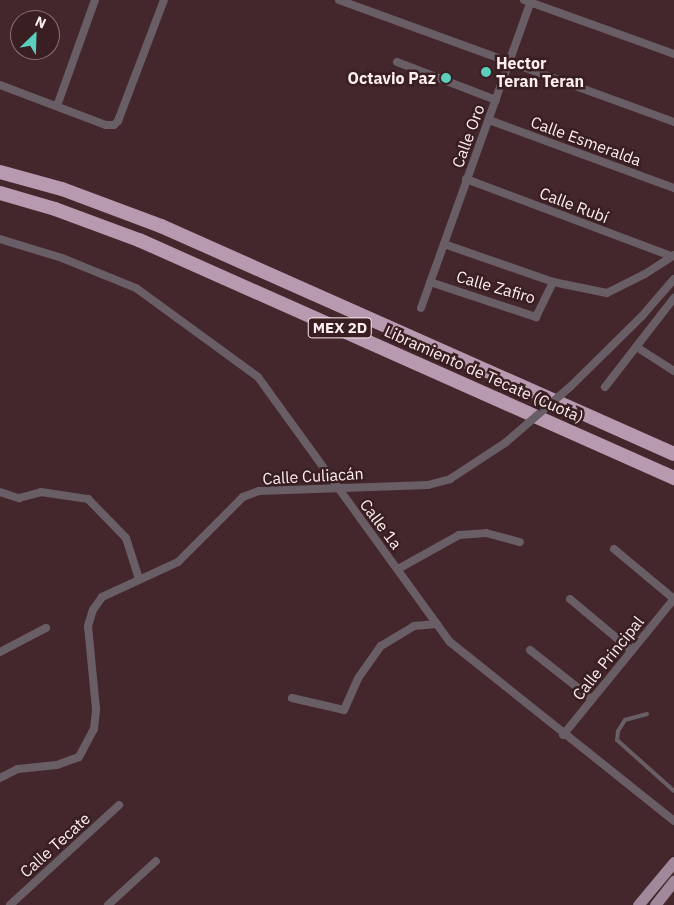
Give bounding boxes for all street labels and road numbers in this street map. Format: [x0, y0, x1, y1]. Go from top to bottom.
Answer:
street label: Calle Oro [448, 102, 488, 170]
street label: Calle Esmeralda [528, 112, 644, 170]
street label: Calle Rubí [537, 183, 611, 227]
street label: Calle Zafiro [454, 267, 538, 307]
road number: MEX 2D [308, 316, 372, 340]
street label: Libramiento de Tecate (Cuota) [381, 321, 587, 427]
street label: Calle Culiacán [262, 464, 364, 488]
street label: Calle 1a [356, 495, 406, 553]
street label: Calle Principal [568, 612, 648, 704]
street label: Calle Tecate [16, 809, 94, 881]

